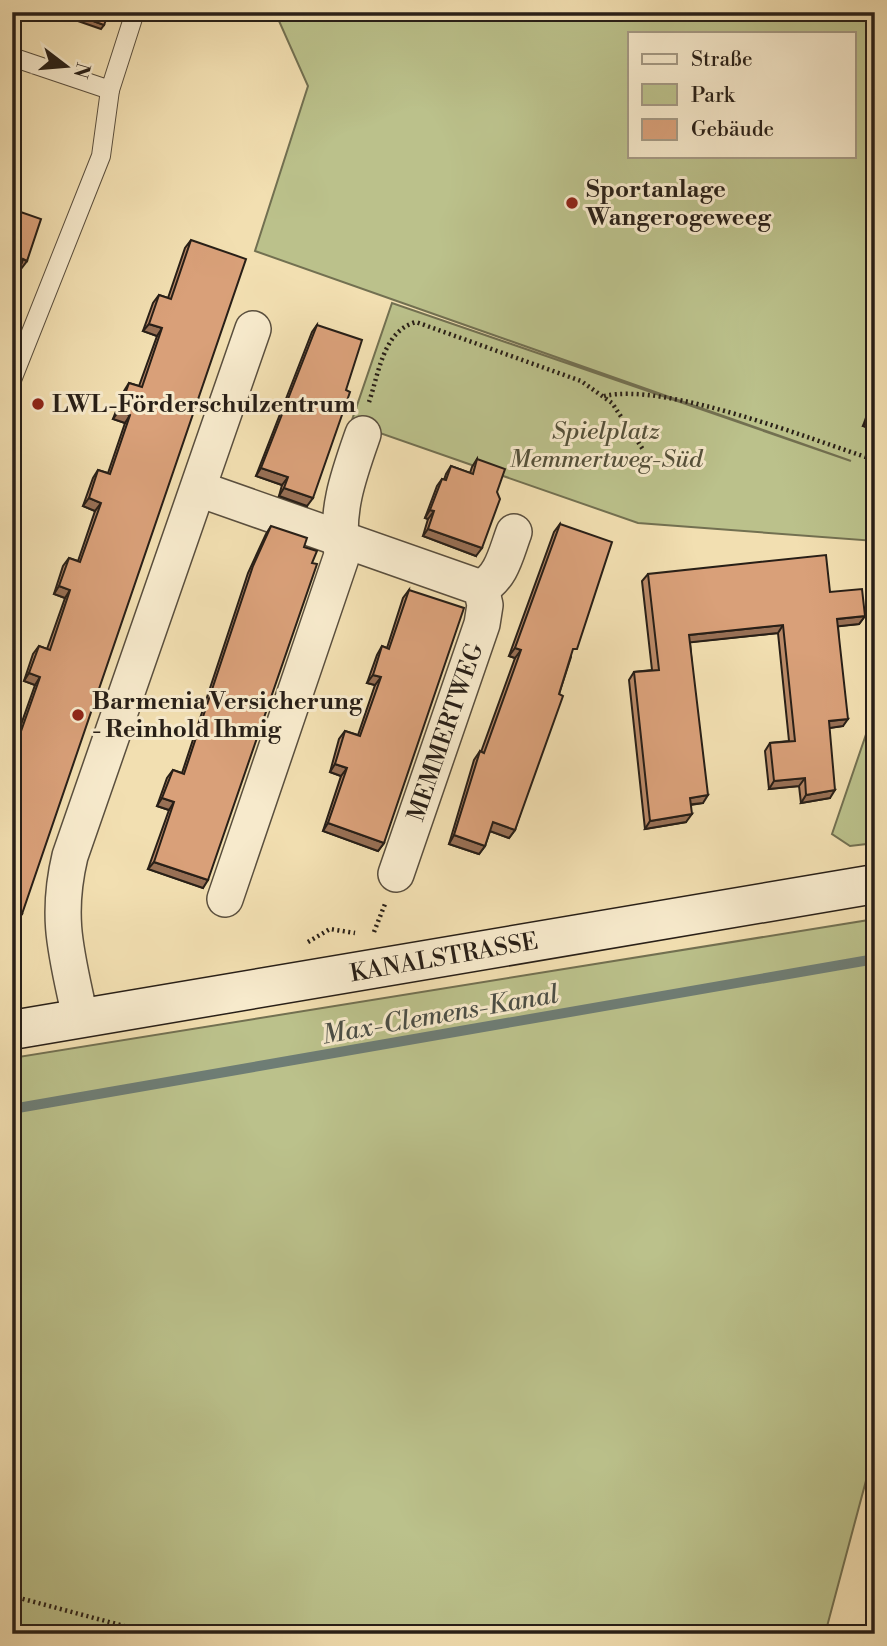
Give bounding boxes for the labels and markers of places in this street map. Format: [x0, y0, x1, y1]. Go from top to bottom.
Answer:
place label: Sportanlage Wangerogeweeg [585, 175, 772, 233]
marker: Sportanlage Wangerogeweeg [564, 195, 580, 211]
place label: LWL-Förderschulzentrum [52, 390, 356, 420]
marker: LWL-Förderschulzentrum [30, 396, 46, 412]
place label: Barmenia Versicherung - Reinhold Ihmig [92, 687, 364, 745]
marker: Barmenia Versicherung - Reinhold Ihmig [70, 707, 86, 723]

